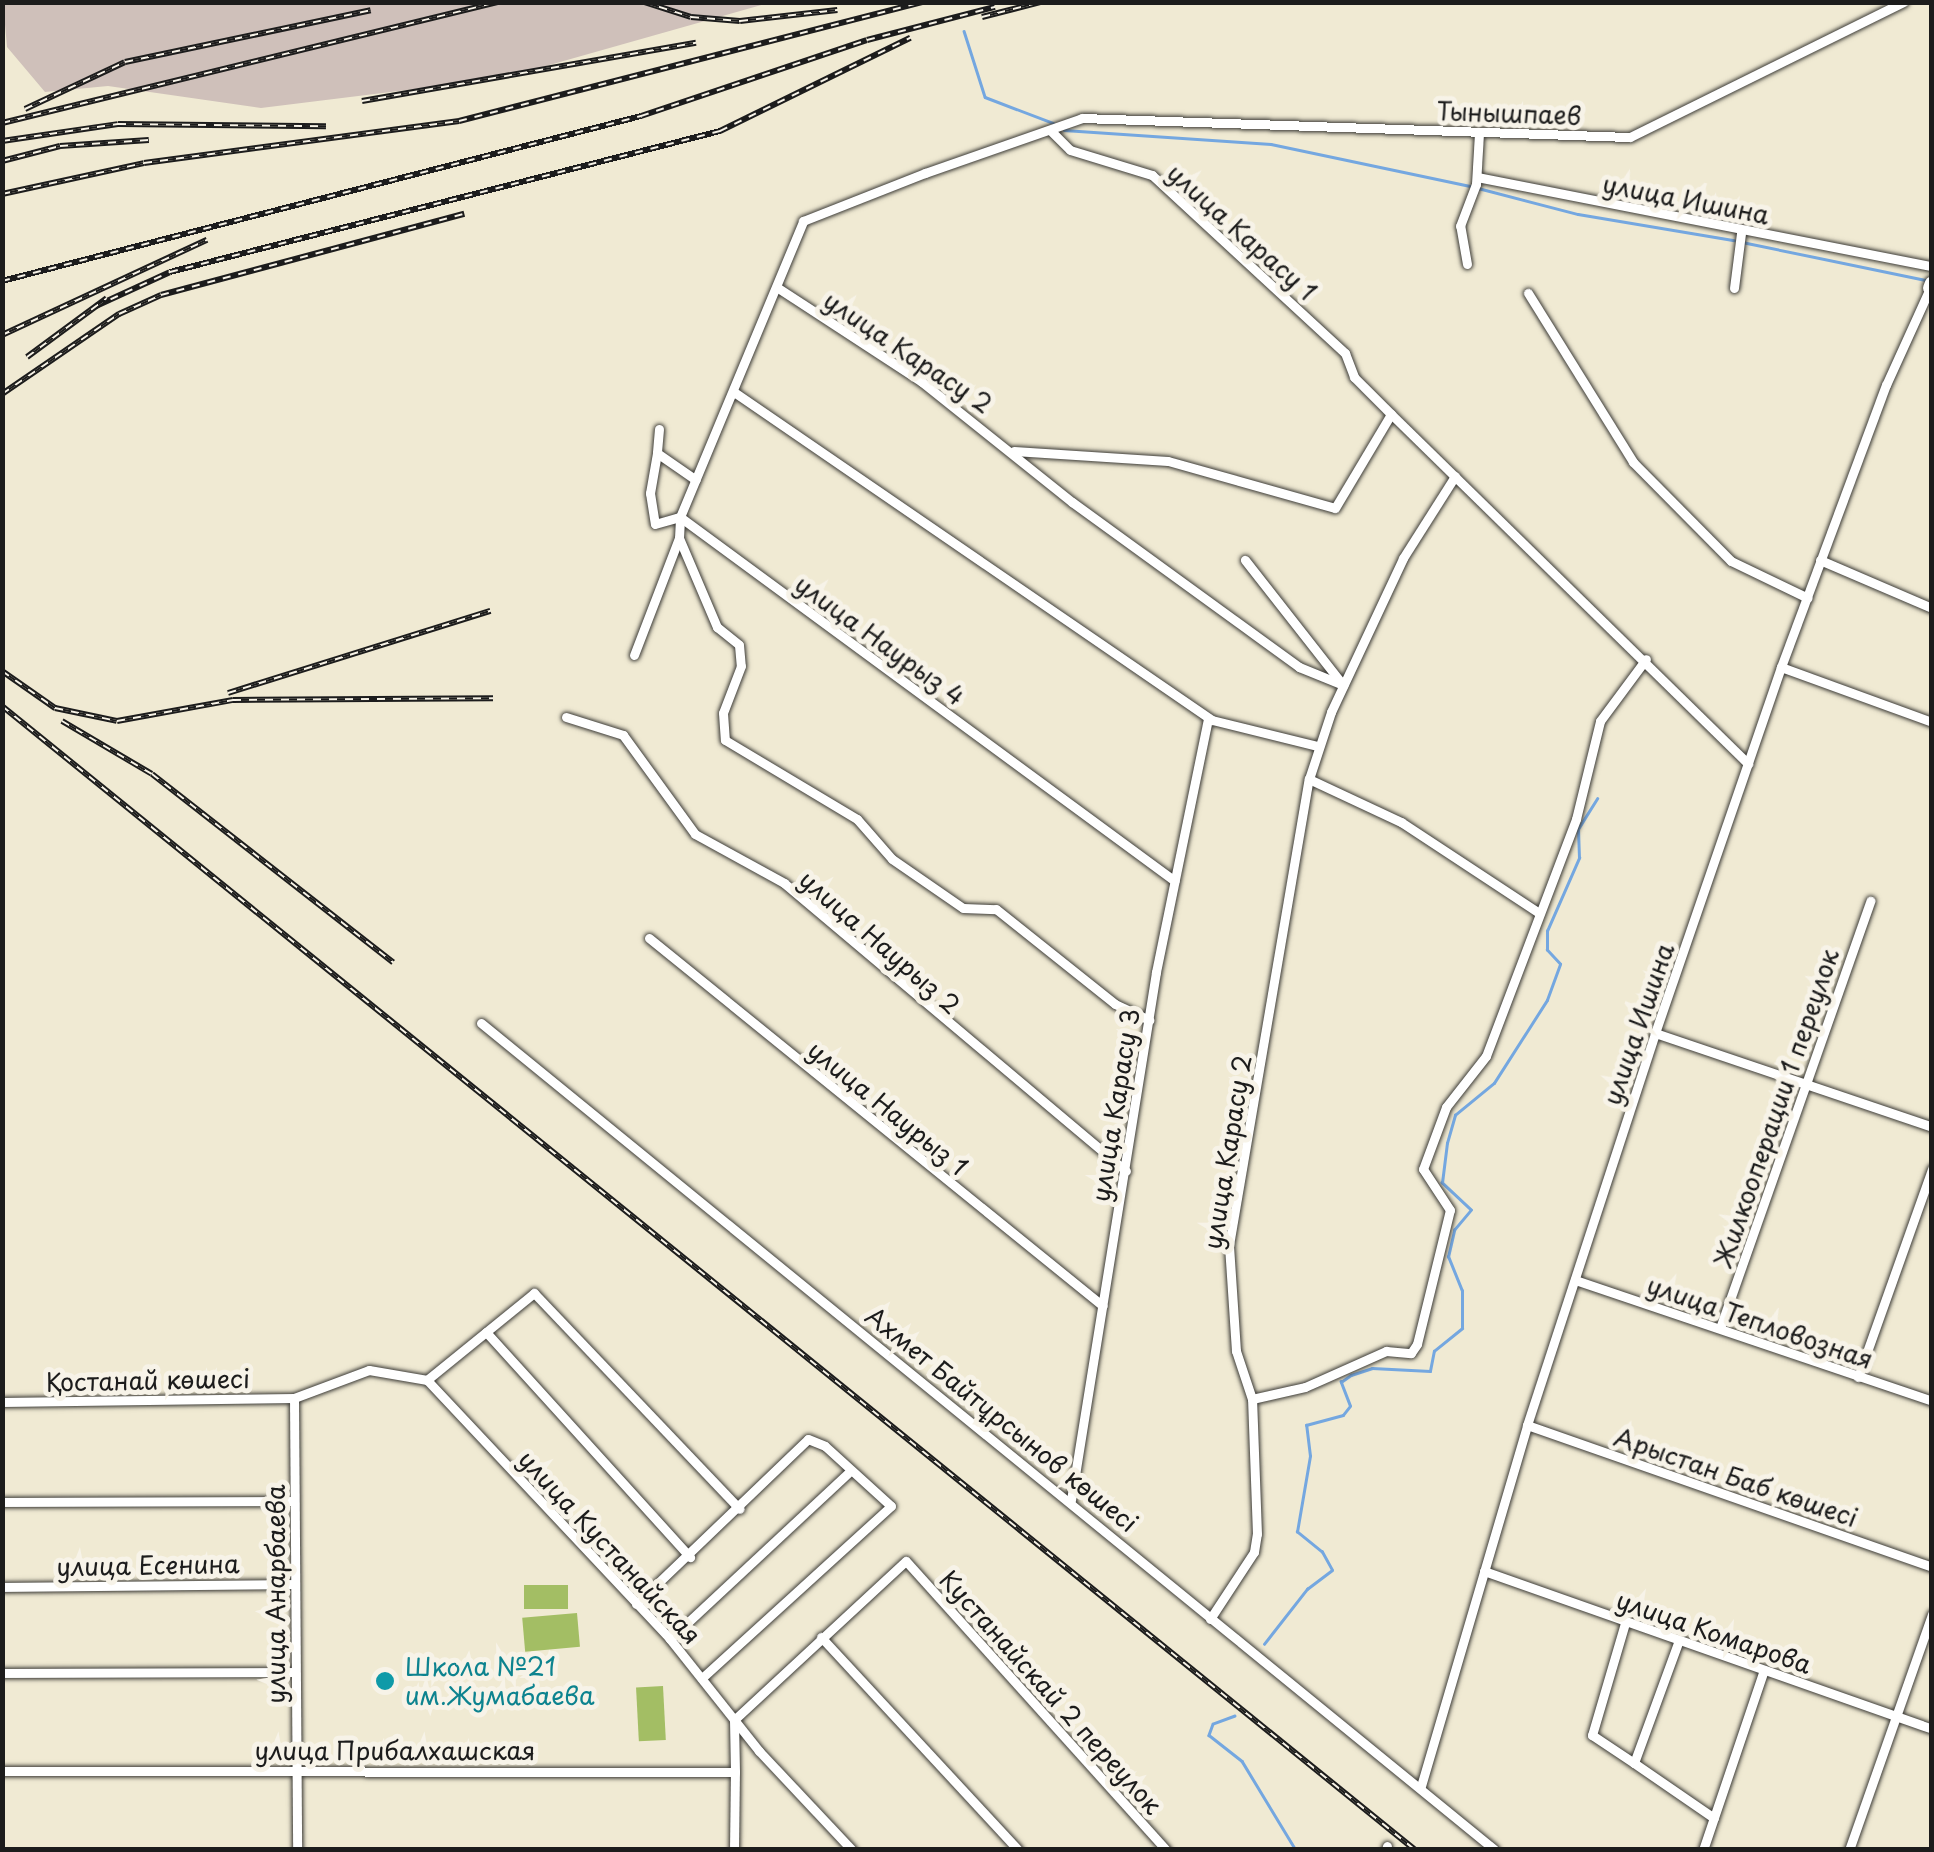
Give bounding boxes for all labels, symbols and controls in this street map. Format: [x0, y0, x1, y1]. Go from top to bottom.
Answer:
street label: Тынышпаев [1436, 95, 1582, 131]
street label: улица Карасу 1 [1161, 157, 1323, 307]
street label: улица Ишина [1599, 168, 1773, 230]
street label: улица Карасу 2 [818, 284, 998, 420]
street label: улица Наурыз 4 [789, 568, 971, 712]
street label: улица Наурыз 2 [793, 864, 967, 1020]
street label: улица Ишина [1596, 938, 1680, 1110]
street label: Жилкооперации 1 переулок [1707, 944, 1845, 1272]
street label: улица Карасу 3 [1085, 1005, 1145, 1205]
street label: улица Наурыз 1 [802, 1034, 974, 1182]
street label: улица Карасу 2 [1197, 1052, 1257, 1252]
street label: улица Тепловозная [1643, 1269, 1877, 1375]
street label: Ахмет Байтұрсынов көшесі [859, 1299, 1145, 1539]
street label: Қостанай көшесі [45, 1363, 251, 1397]
street label: Арыстан Баб көшесі [1610, 1421, 1862, 1533]
street label: улица Кустанайская [512, 1444, 708, 1650]
street label: улица Анарбаева [260, 1484, 290, 1704]
street label: улица Есенина [56, 1548, 240, 1582]
street label: Кустанайскай 2 переулок [933, 1564, 1169, 1820]
street label: улица Комарова [1612, 1584, 1816, 1680]
place label: Школа №21 им.Жумабаева [405, 1652, 595, 1711]
marker: Школа №21 им.Жумабаева [374, 1670, 396, 1692]
street label: улица Прибалхашская [254, 1735, 536, 1765]

